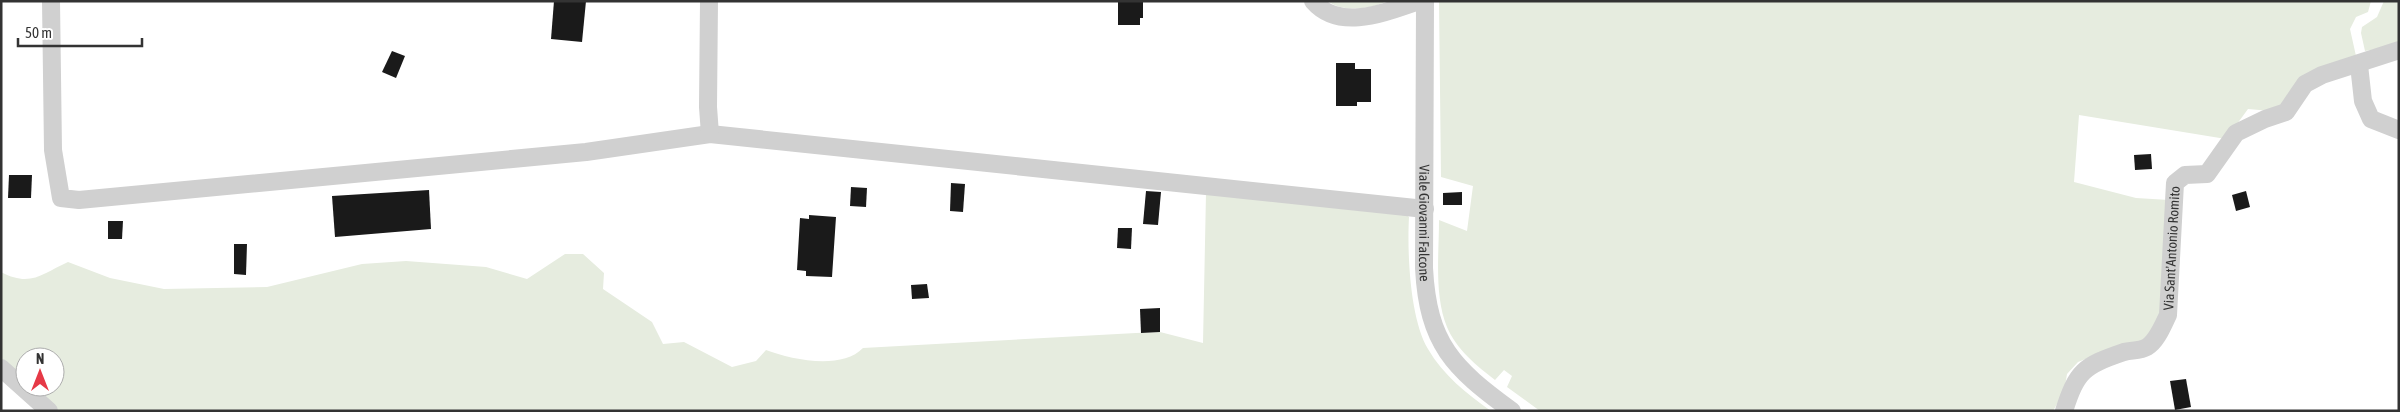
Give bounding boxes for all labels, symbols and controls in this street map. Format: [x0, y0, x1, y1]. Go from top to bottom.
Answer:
scale bar [18, 15, 141, 47]
text: 50 m [25, 24, 52, 41]
street label: Viale Giovanni Falcone [1416, 165, 1433, 282]
street label: Via Sant'Antonio Romito [2160, 186, 2183, 311]
north arrow [15, 347, 65, 397]
text: N [36, 351, 44, 367]

